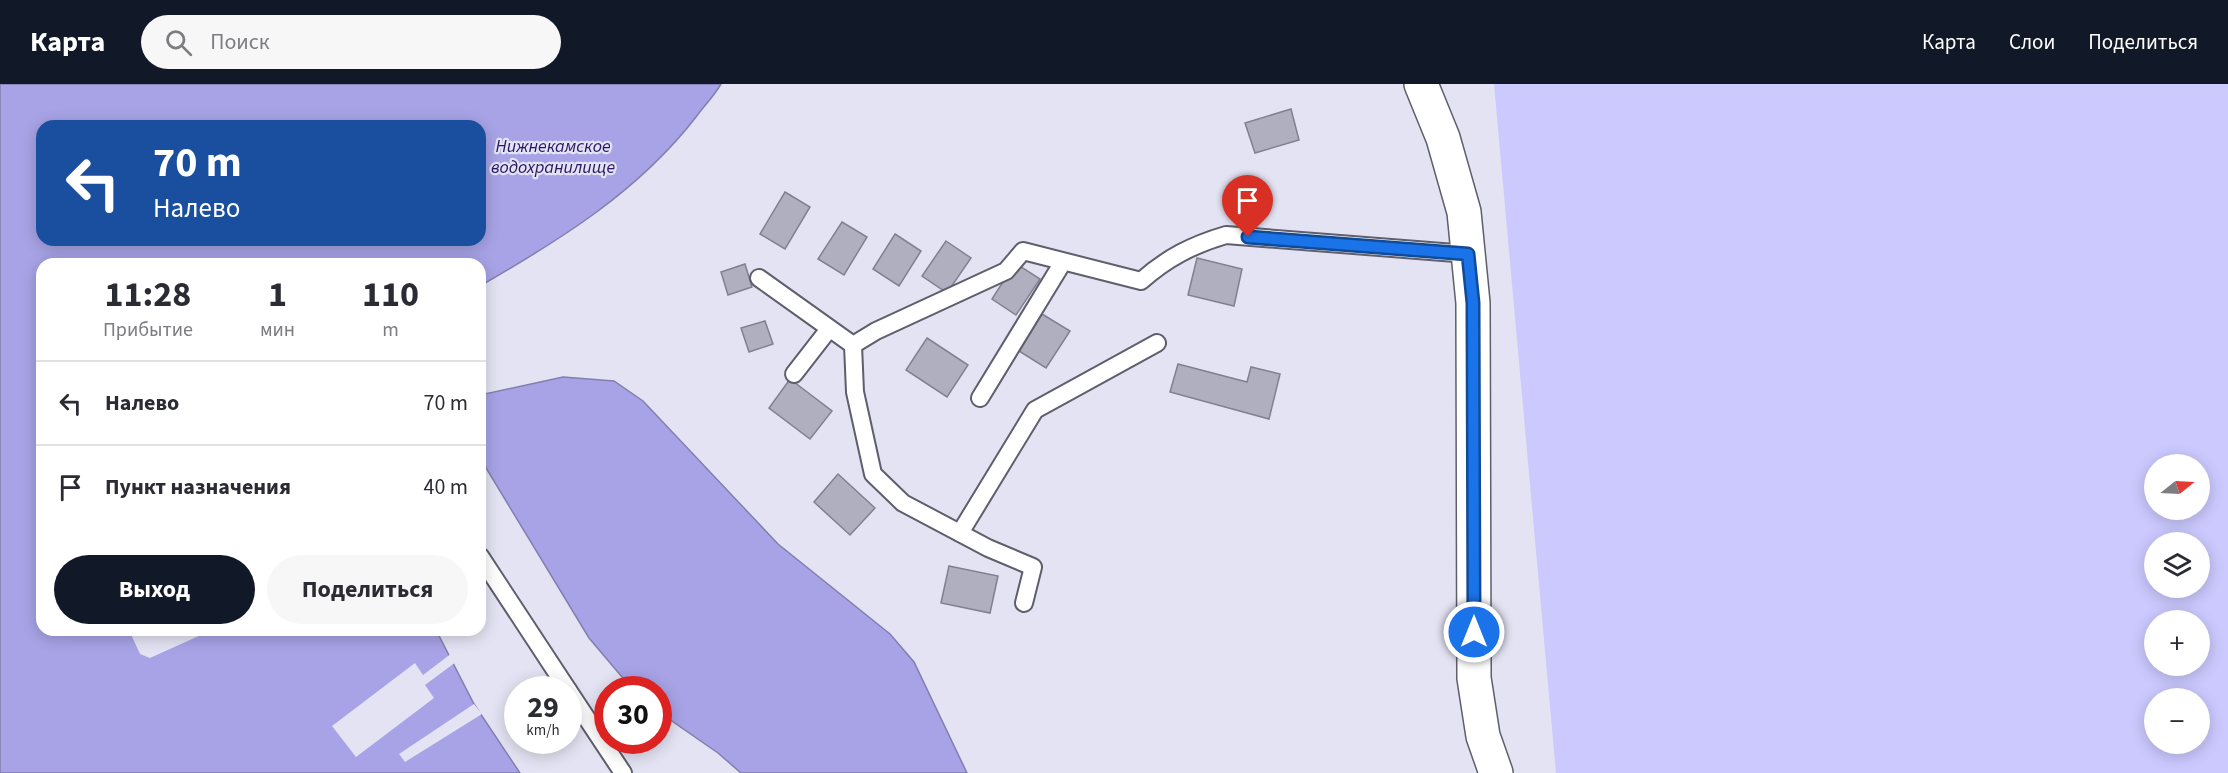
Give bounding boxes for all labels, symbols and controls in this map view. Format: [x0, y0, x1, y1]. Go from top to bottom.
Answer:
search box [141, 15, 561, 69]
text: Карта [30, 22, 105, 62]
icon: search [162, 26, 195, 59]
text: Поиск [210, 26, 270, 58]
text: Карта [1922, 27, 1976, 57]
text: Слои [2009, 27, 2055, 57]
text: Поделиться [2088, 27, 2198, 57]
text: 70 m [153, 133, 242, 193]
water label: Нижнекамское водохранилище [491, 134, 615, 180]
icon: left [54, 144, 132, 222]
pin [1222, 175, 1273, 237]
icon: arrive [1231, 184, 1264, 217]
text: Налево [153, 189, 240, 228]
text: 11:28 [105, 269, 191, 320]
text: 1 [268, 269, 287, 320]
text: 110 [362, 269, 419, 320]
text: Прибытие [103, 316, 193, 344]
text: мин [260, 316, 295, 344]
text: m [382, 316, 399, 344]
icon: left [54, 387, 87, 420]
text: Налево [105, 387, 179, 419]
text: 70 m [423, 387, 468, 419]
north arrow [2144, 454, 2210, 520]
map controls [2144, 454, 2210, 754]
icon: arrive [54, 471, 87, 504]
text: Пункт назначения [105, 471, 291, 503]
text: 40 m [423, 471, 468, 503]
button: layers [2144, 532, 2210, 598]
button: Выход [54, 555, 255, 624]
button: Поделиться [267, 555, 468, 624]
position arrow [1442, 600, 1506, 664]
button: + [2144, 610, 2210, 676]
speed limit sign: 30 [594, 676, 672, 754]
text: 29 [527, 686, 559, 729]
button: − [2144, 688, 2210, 754]
text: km/h [526, 720, 560, 741]

